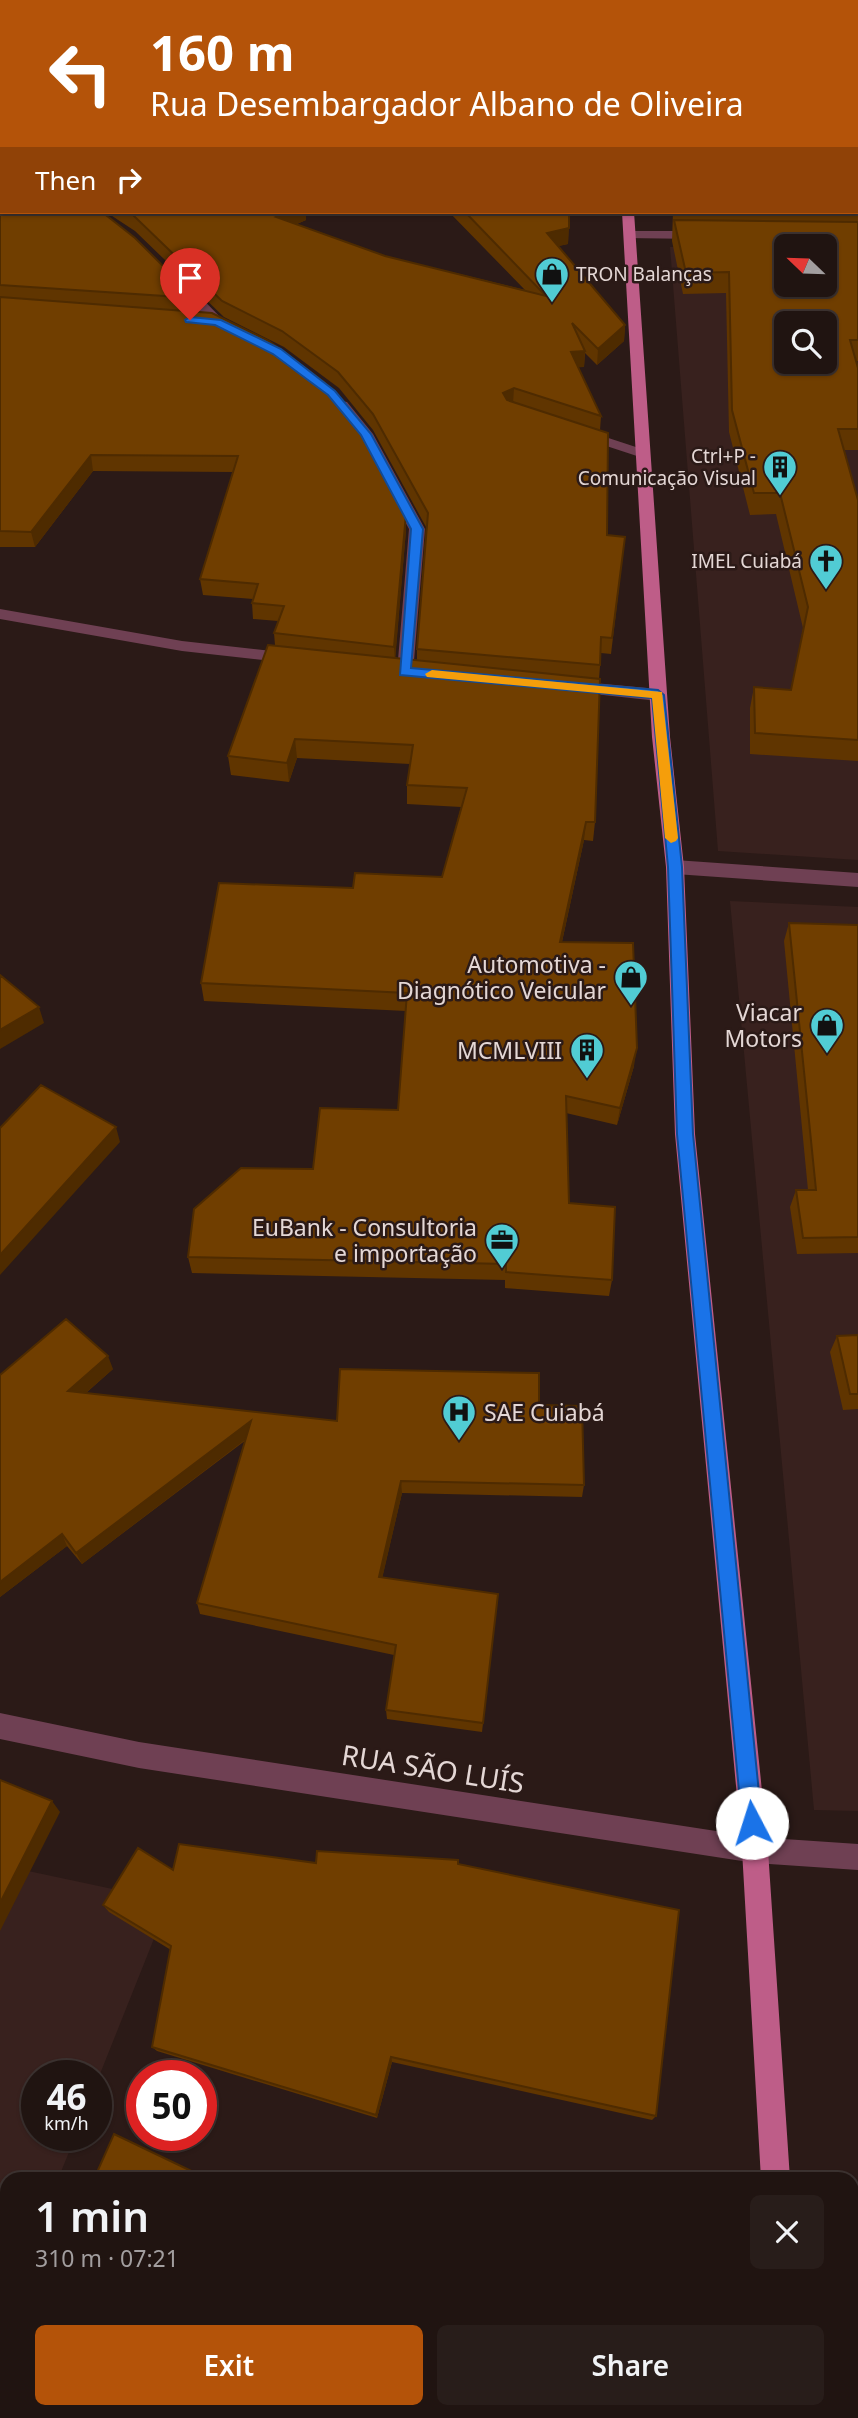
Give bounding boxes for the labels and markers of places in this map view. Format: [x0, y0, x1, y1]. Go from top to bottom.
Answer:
pin [160, 248, 220, 320]
shop icon: TRON Balanças [533, 255, 571, 304]
place label: TRON Balanças [576, 261, 712, 287]
place label: Ctrl+P - Comunicação Visual [578, 443, 756, 491]
building icon: Ctrl+P - Comunicação Visual [761, 448, 799, 497]
church icon: IMEL Cuiabá [807, 542, 845, 591]
place label: IMEL Cuiabá [691, 548, 802, 574]
place label: Automotiva - Diagnótico Veicular [397, 948, 606, 1006]
shop icon: Automotiva - Diagnótico Veicular [612, 958, 650, 1007]
place label: Viacar Motors [724, 996, 802, 1054]
shop icon: Viacar Motors [808, 1006, 846, 1055]
building icon: MCMLVIII [568, 1031, 606, 1080]
place label: MCMLVIII [457, 1034, 562, 1066]
place label: EuBank - Consultoria e importação [252, 1211, 477, 1269]
office icon: EuBank - Consultoria e importação [483, 1221, 521, 1270]
hospital icon: SAE Cuiabá [440, 1393, 478, 1442]
place label: SAE Cuiabá [484, 1396, 605, 1428]

